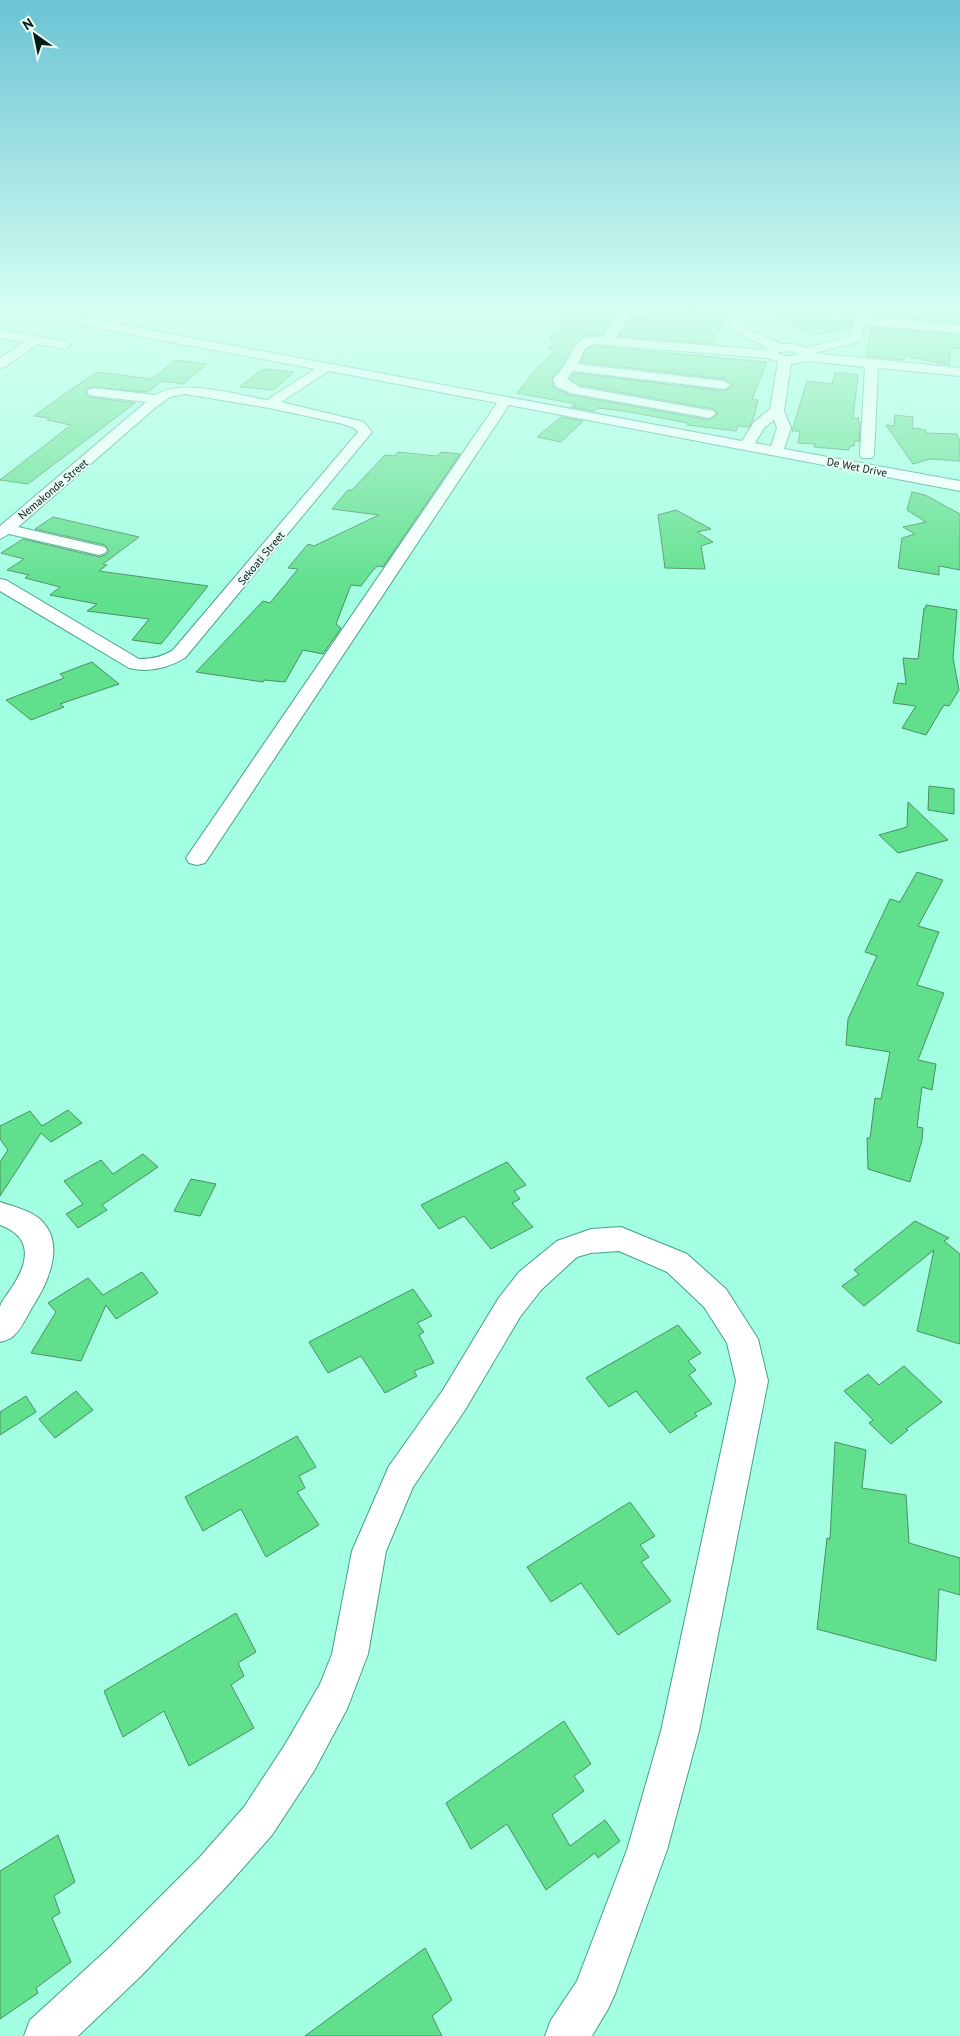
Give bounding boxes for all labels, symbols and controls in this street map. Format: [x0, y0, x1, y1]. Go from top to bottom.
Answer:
north arrow [10, 10, 60, 60]
text: N [19, 14, 37, 34]
street label: De Wet Drive [826, 454, 889, 480]
street label: Nemakonde Street [15, 456, 91, 522]
street label: Sekoati Street [235, 528, 288, 588]

